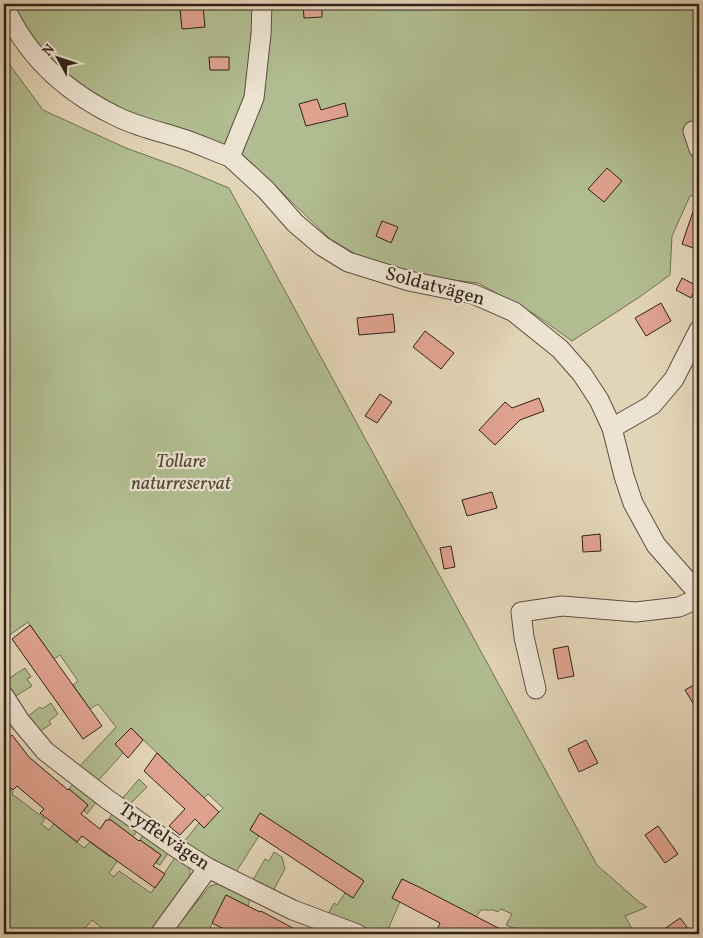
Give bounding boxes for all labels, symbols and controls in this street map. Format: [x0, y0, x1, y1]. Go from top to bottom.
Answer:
north arrow [32, 32, 82, 82]
text: N [39, 41, 60, 61]
street label: Soldatvägen [382, 261, 488, 313]
park label: Tollare naturreservat [131, 449, 232, 497]
street label: Tryffelvägen [113, 797, 215, 877]

